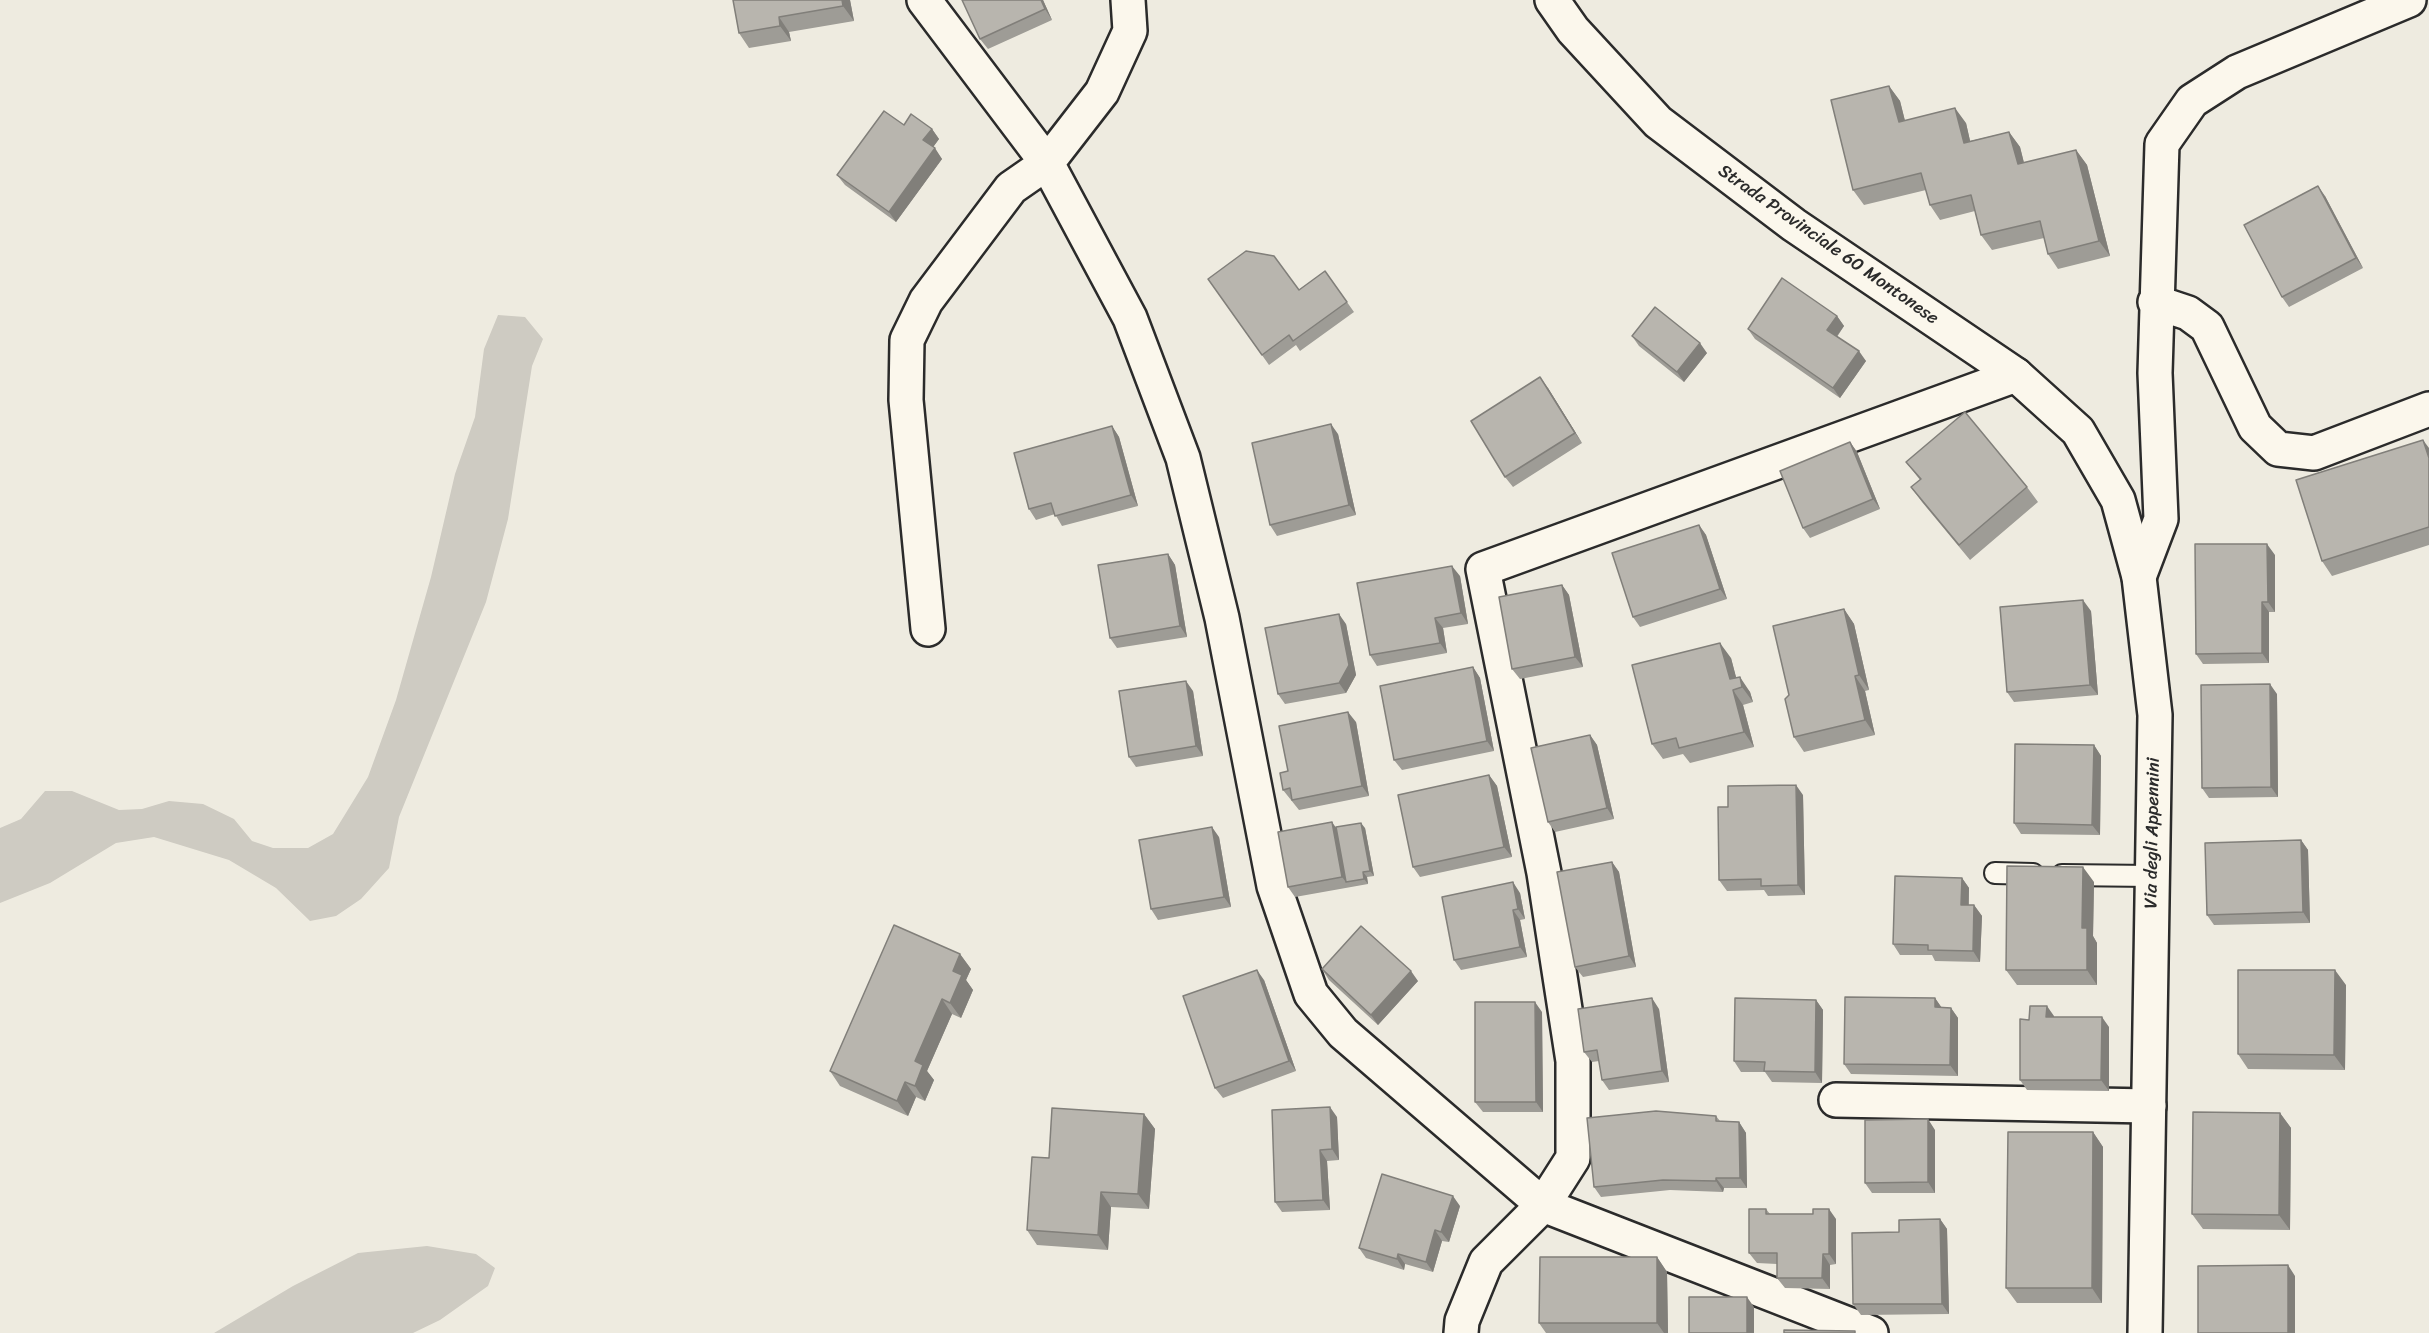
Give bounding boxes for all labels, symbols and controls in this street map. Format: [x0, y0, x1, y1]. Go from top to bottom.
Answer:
street label: Strada Provinciale 60 Montonese [1714, 160, 1942, 330]
street label: Via degli Appennini [2141, 757, 2165, 909]

